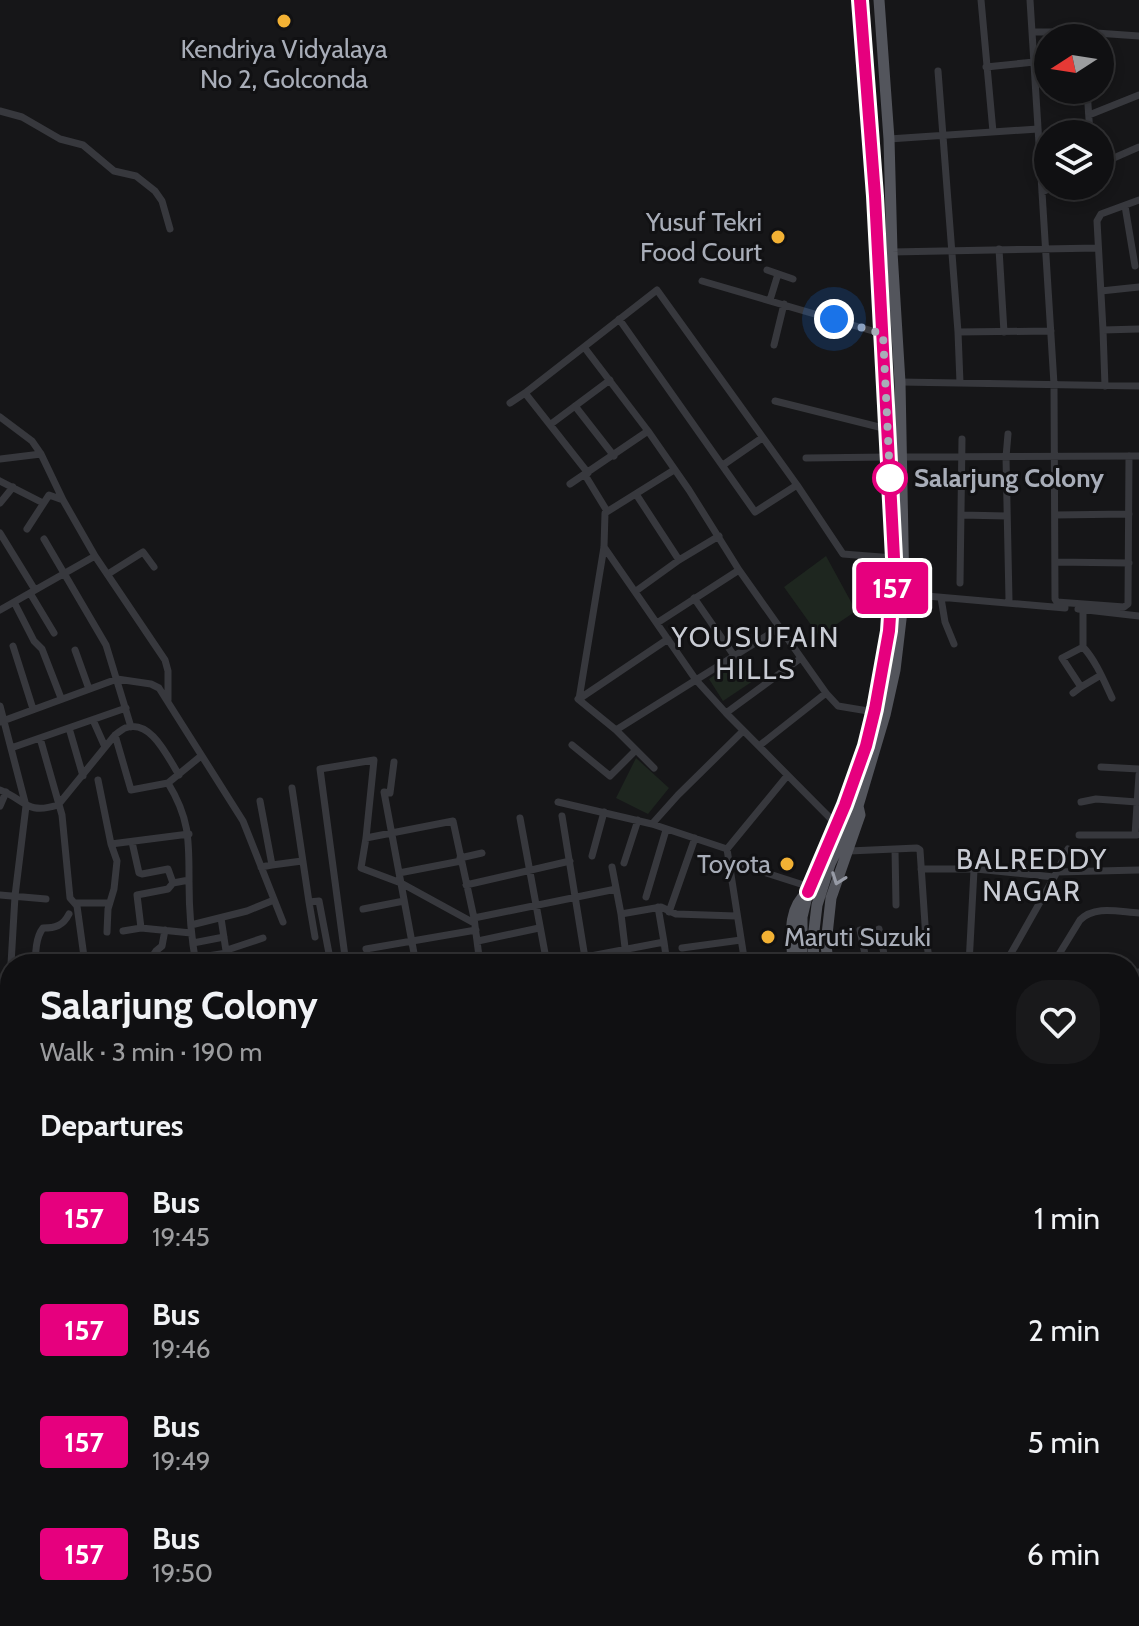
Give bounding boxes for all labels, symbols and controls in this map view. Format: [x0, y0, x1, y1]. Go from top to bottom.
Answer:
marker: Kendriya Vidyalaya No 2, Golconda [275, 12, 293, 30]
north arrow [1034, 24, 1114, 104]
map controls [1034, 24, 1114, 200]
place label: Kendriya Vidyalaya No 2, Golconda [180, 33, 388, 95]
button: layers [1034, 120, 1114, 200]
place label: Yusuf Tekri Food Court [640, 206, 762, 268]
marker: Yusuf Tekri Food Court [769, 228, 787, 246]
your location [814, 299, 854, 339]
marker: Salarjung Colony [873, 461, 907, 495]
place label: Salarjung Colony [914, 462, 1104, 494]
line badge: 157 [846, 562, 938, 614]
text: 157 [872, 571, 912, 605]
district label: YOUSUFAIN HILLS [671, 620, 840, 686]
district label: BALREDDY NAGAR [956, 842, 1108, 908]
place label: Toyota [697, 848, 772, 880]
marker: Toyota [778, 855, 796, 873]
one-way arrow [831, 872, 848, 886]
place label: Maruti Suzuki [784, 921, 931, 953]
marker: Maruti Suzuki [759, 928, 777, 946]
button: heart [1016, 980, 1100, 1064]
text: Salarjung Colony [40, 982, 318, 1029]
text: Walk · 3 min · 190 m [40, 1036, 262, 1068]
text: Departures [40, 1107, 184, 1144]
text: Bus [152, 1184, 200, 1221]
text: 1 min [1034, 1200, 1100, 1237]
text: 157 [64, 1201, 104, 1235]
text: 19:45 [152, 1221, 210, 1253]
text: Bus [152, 1296, 200, 1333]
text: 2 min [1028, 1312, 1100, 1349]
text: 157 [64, 1313, 104, 1347]
text: 19:46 [152, 1333, 210, 1365]
text: Bus [152, 1408, 200, 1445]
text: 5 min [1028, 1424, 1100, 1461]
text: 157 [64, 1425, 104, 1459]
text: 19:49 [152, 1445, 210, 1477]
text: Bus [152, 1520, 200, 1557]
text: 6 min [1027, 1536, 1100, 1573]
text: 157 [64, 1537, 104, 1571]
text: 19:50 [152, 1557, 213, 1589]

